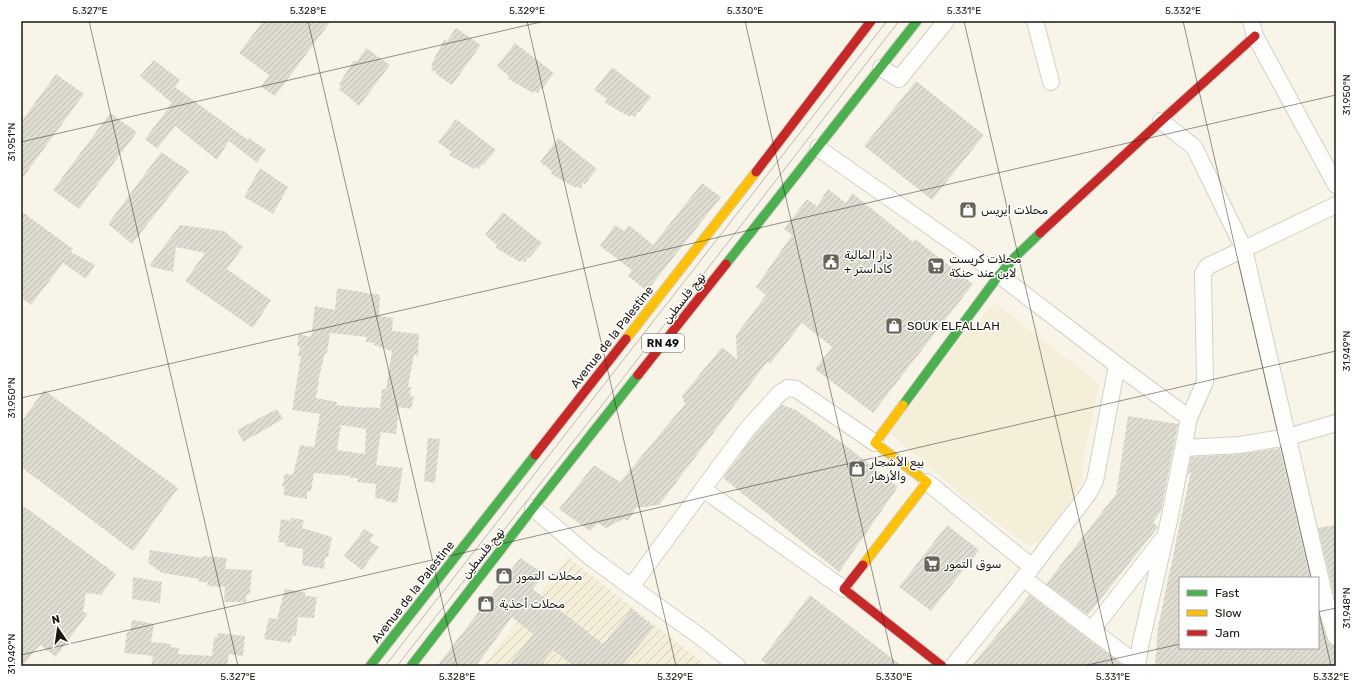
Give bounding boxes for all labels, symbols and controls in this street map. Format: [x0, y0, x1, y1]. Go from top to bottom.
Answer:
text: 5.327°E [72, 5, 108, 17]
text: 5.328°E [290, 5, 326, 17]
text: 5.329°E [509, 5, 545, 17]
text: 5.330°E [727, 5, 763, 17]
text: 5.331°E [947, 5, 981, 17]
text: 5.332°E [1165, 5, 1201, 17]
text: 31.950°N [1341, 74, 1353, 116]
text: 31.951°N [6, 122, 18, 162]
shop icon: محلات ايريس [958, 200, 978, 220]
place label: محلات ايريس [981, 203, 1048, 218]
place label: دار المالية + كاداستر [844, 248, 893, 277]
public building icon: دار المالية + كاداستر [821, 252, 841, 272]
place label: محلات كريست لاين عند حنكة [949, 252, 1022, 280]
supermarket icon: محلات كريست لاين عند حنكة [926, 256, 946, 276]
street label: نهج فلسطين [660, 270, 710, 328]
street label: Avenue de la Palestine [568, 283, 656, 391]
shop icon: SOUK ELFALLAH [884, 316, 904, 336]
place label: SOUK ELFALLAH [907, 319, 1000, 333]
text: 31.949°N [1341, 331, 1353, 371]
road number: RN 49 [642, 334, 684, 352]
text: 31.950°N [6, 377, 18, 419]
place label: بيع الأشجار والأزهار [869, 455, 924, 484]
shop icon: بيع الأشجار والأزهار [847, 459, 867, 479]
street label: نهج فلسطين [459, 525, 509, 583]
street label: Avenue de la Palestine [369, 538, 457, 646]
supermarket icon: سوق التمور [922, 554, 942, 574]
place label: سوق التمور [944, 557, 1002, 572]
shop icon: محلات التمور [494, 566, 514, 586]
place label: محلات التمور [516, 569, 582, 584]
legend [1179, 577, 1319, 649]
text: Fast [1215, 586, 1239, 600]
text: 31.948°N [1341, 587, 1353, 629]
shop icon: محلات أحذية [476, 594, 496, 614]
place label: محلات أحذية [499, 597, 565, 611]
text: Slow [1215, 606, 1242, 620]
north arrow [38, 609, 78, 649]
text: N [51, 613, 61, 627]
text: Jam [1215, 626, 1240, 640]
text: 31.949°N [6, 634, 18, 674]
text: 5.327°E [220, 671, 256, 683]
text: 5.328°E [439, 671, 475, 683]
text: 5.329°E [657, 671, 693, 683]
text: 5.330°E [876, 671, 912, 683]
text: 5.331°E [1096, 671, 1130, 683]
text: 5.332°E [1313, 671, 1349, 683]

